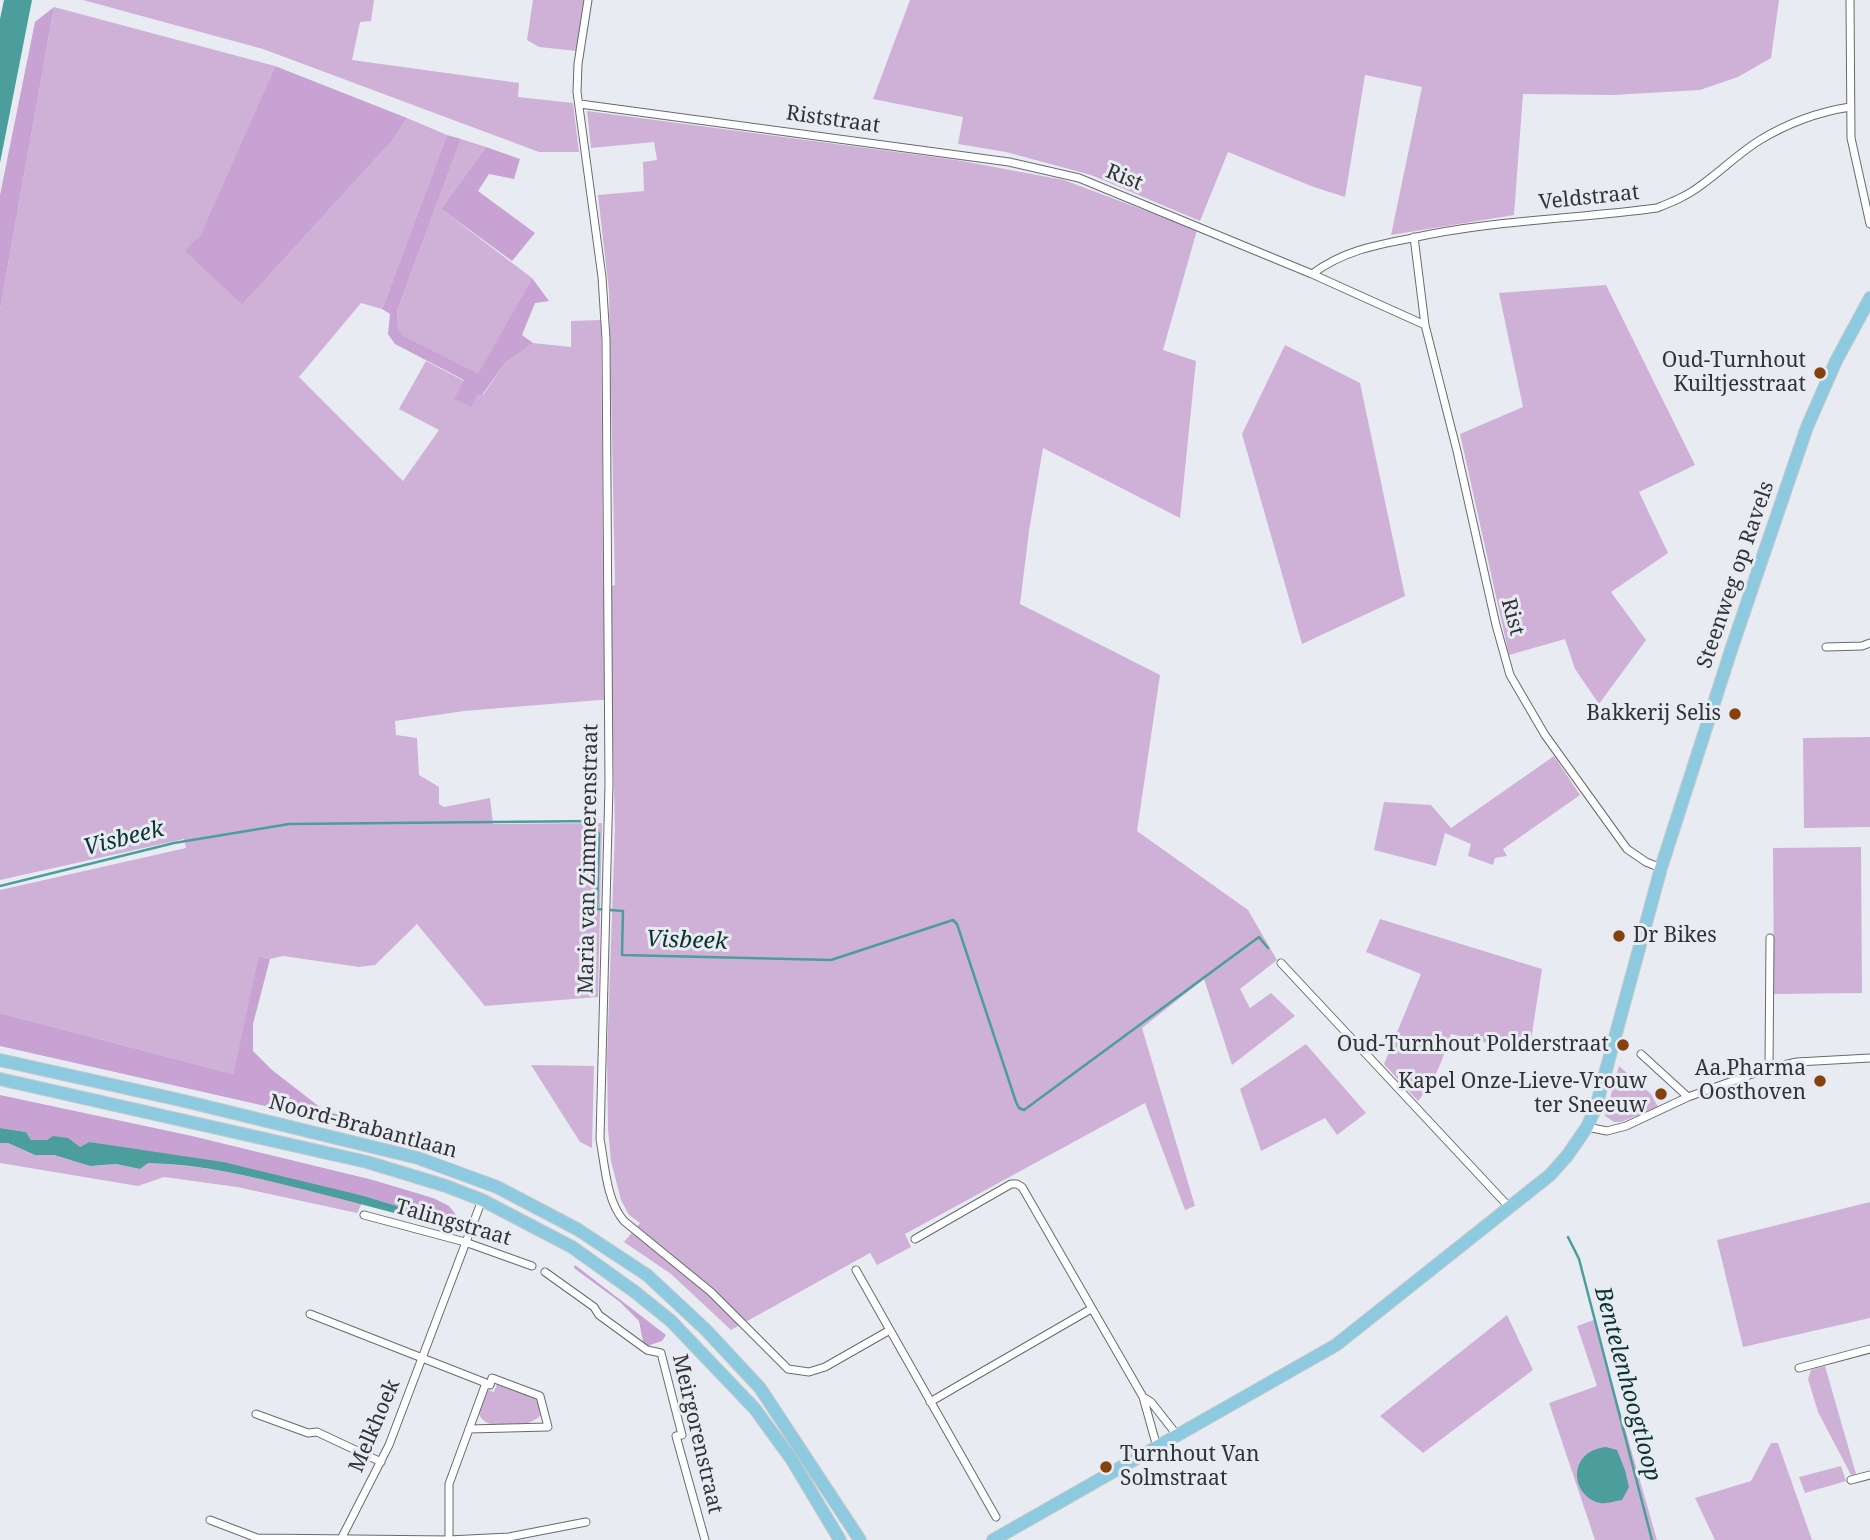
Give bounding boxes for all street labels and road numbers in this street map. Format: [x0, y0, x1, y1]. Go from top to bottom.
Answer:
street label: Riststraat [784, 101, 882, 139]
street label: Rist [1102, 159, 1146, 197]
street label: Veldstraat [1537, 180, 1641, 216]
street label: Steenweg op Ravels [1692, 478, 1780, 672]
street label: Rist [1495, 596, 1529, 638]
street label: Maria van Zimmerenstraat [574, 724, 604, 994]
street label: Noord-Brabantlaan [266, 1090, 460, 1164]
street label: Talingstraat [392, 1194, 514, 1252]
street label: Meirgorenstraat [666, 1352, 728, 1516]
street label: Melkhoek [344, 1376, 406, 1476]

